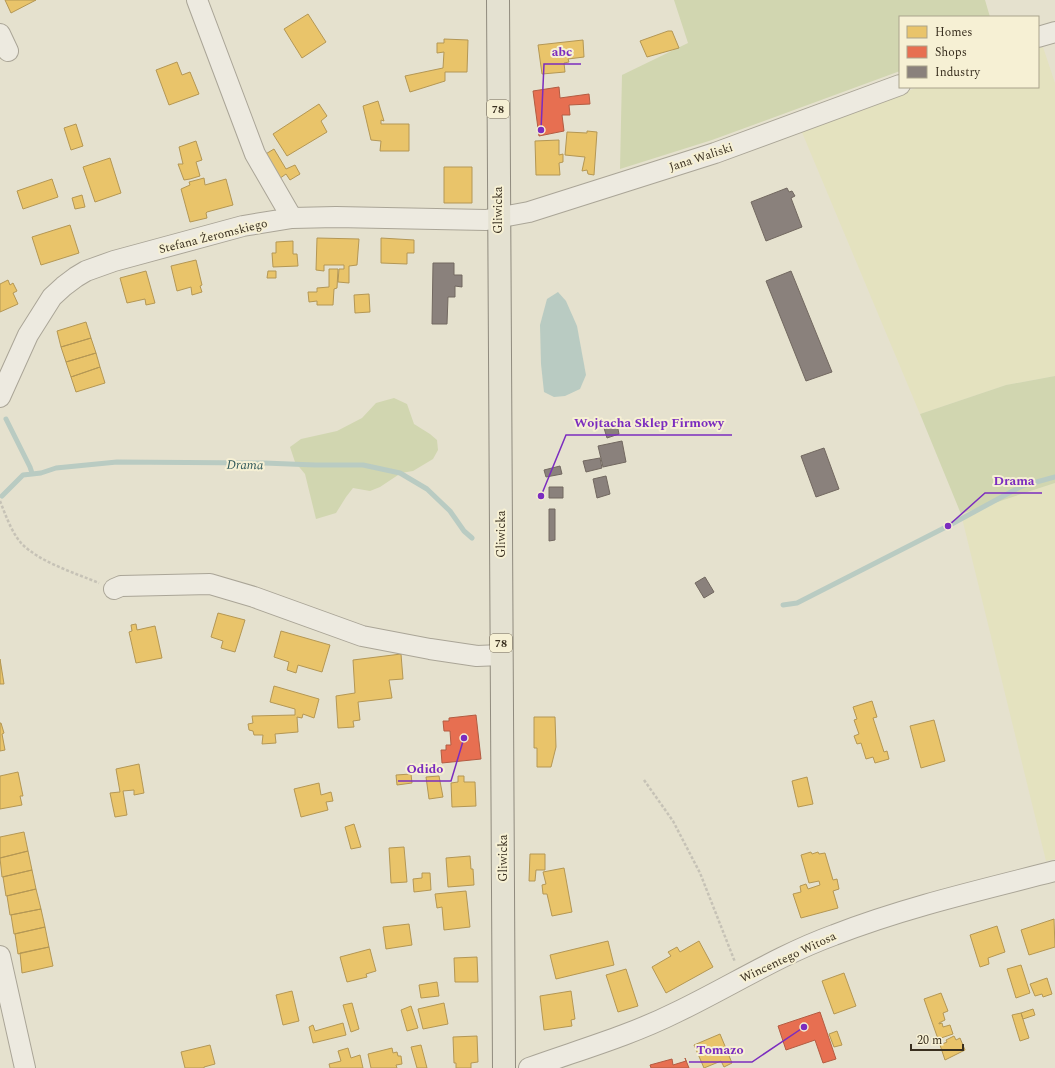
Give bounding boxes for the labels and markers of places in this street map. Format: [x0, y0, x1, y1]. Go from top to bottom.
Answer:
callout: abc [544, 39, 581, 64]
callout: Wojtacha Sklep Firmowy [566, 410, 732, 435]
callout: Drama [985, 468, 1042, 493]
callout: Odido [398, 756, 451, 781]
callout: Tomazo [689, 1037, 752, 1062]

